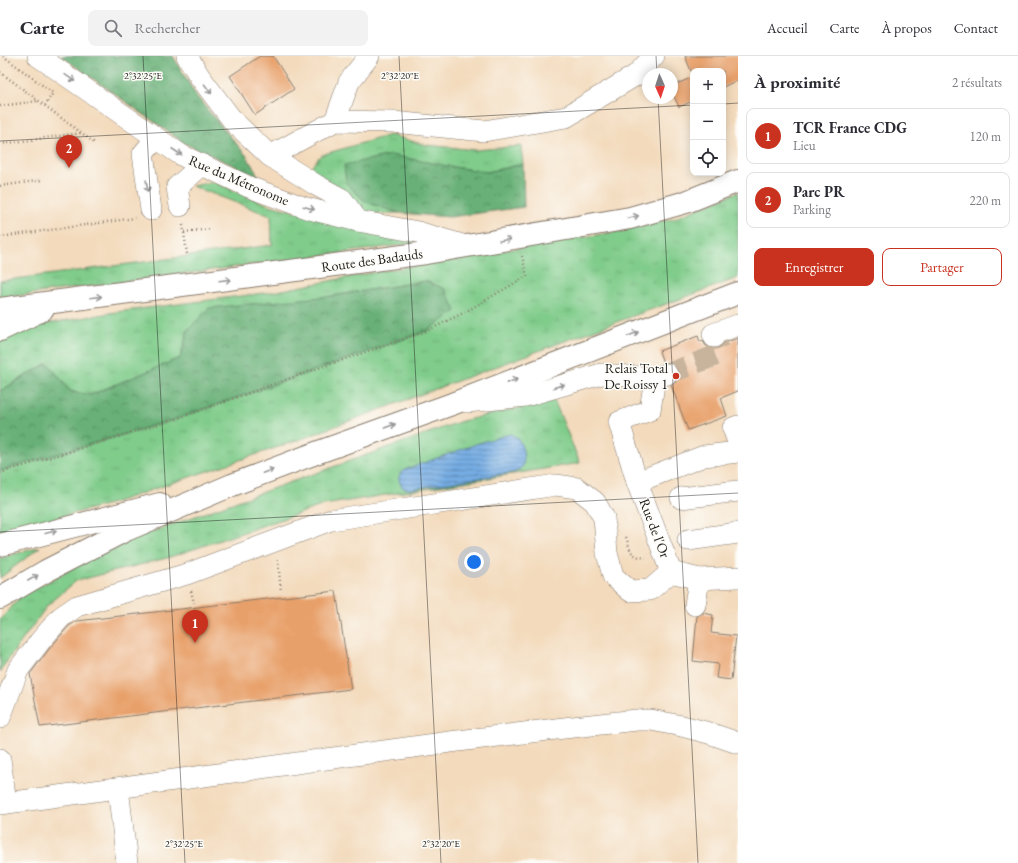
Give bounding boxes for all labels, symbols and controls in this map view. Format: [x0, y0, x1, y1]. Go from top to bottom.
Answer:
search box [88, 10, 368, 46]
text: Carte [20, 15, 64, 40]
icon: search [102, 17, 124, 39]
text: Rechercher [134, 18, 200, 37]
text: Accueil [767, 19, 808, 37]
text: Carte [830, 19, 860, 37]
text: À propos [882, 19, 932, 37]
text: Contact [954, 19, 998, 37]
north arrow [642, 68, 678, 104]
map controls [690, 68, 726, 176]
button: + [690, 68, 726, 104]
text: 2°32'25"E [124, 69, 162, 82]
text: 2°32'20"E [381, 69, 419, 82]
text: À proximité [754, 71, 840, 93]
one-way arrow [64, 74, 75, 82]
text: 2 résultats [952, 74, 1002, 91]
one-way arrow [204, 83, 212, 94]
button: − [690, 104, 726, 140]
text: TCR France CDG [793, 118, 907, 137]
text: 1 [765, 128, 771, 145]
text: 120 m [970, 128, 1001, 145]
pin: 2 [56, 135, 82, 168]
text: Lieu [793, 137, 816, 154]
button: locate [690, 140, 726, 176]
one-way arrow [171, 148, 182, 156]
street label: Rue du Métronome [186, 151, 292, 209]
one-way arrow [144, 179, 151, 192]
text: Parc PR [793, 182, 845, 201]
text: 2 [765, 192, 771, 209]
text: 220 m [970, 192, 1001, 209]
text: Parking [793, 201, 831, 218]
one-way arrow [302, 205, 315, 212]
one-way arrow [626, 213, 639, 221]
one-way arrow [498, 236, 511, 244]
street label: Route des Badauds [320, 244, 424, 276]
button: Enregistrer [754, 248, 874, 286]
button: Partager [882, 248, 1002, 286]
one-way arrow [218, 276, 231, 284]
one-way arrow [89, 293, 102, 301]
one-way arrow [626, 329, 638, 337]
place label: Relais Total De Roissy 1 [604, 359, 669, 393]
marker: Relais Total De Roissy 1 [671, 371, 681, 381]
one-way arrow [505, 376, 517, 384]
one-way arrow [553, 382, 566, 389]
one-way arrow [383, 422, 396, 429]
one-way arrow [261, 467, 273, 475]
street label: Rue de l'Or [635, 496, 675, 561]
one-way arrow [45, 527, 58, 535]
your location [464, 552, 484, 572]
one-way arrow [27, 573, 39, 581]
pin: 1 [182, 610, 208, 643]
text: 2°32'25"E [165, 837, 203, 850]
text: 2°32'20"E [422, 837, 460, 850]

